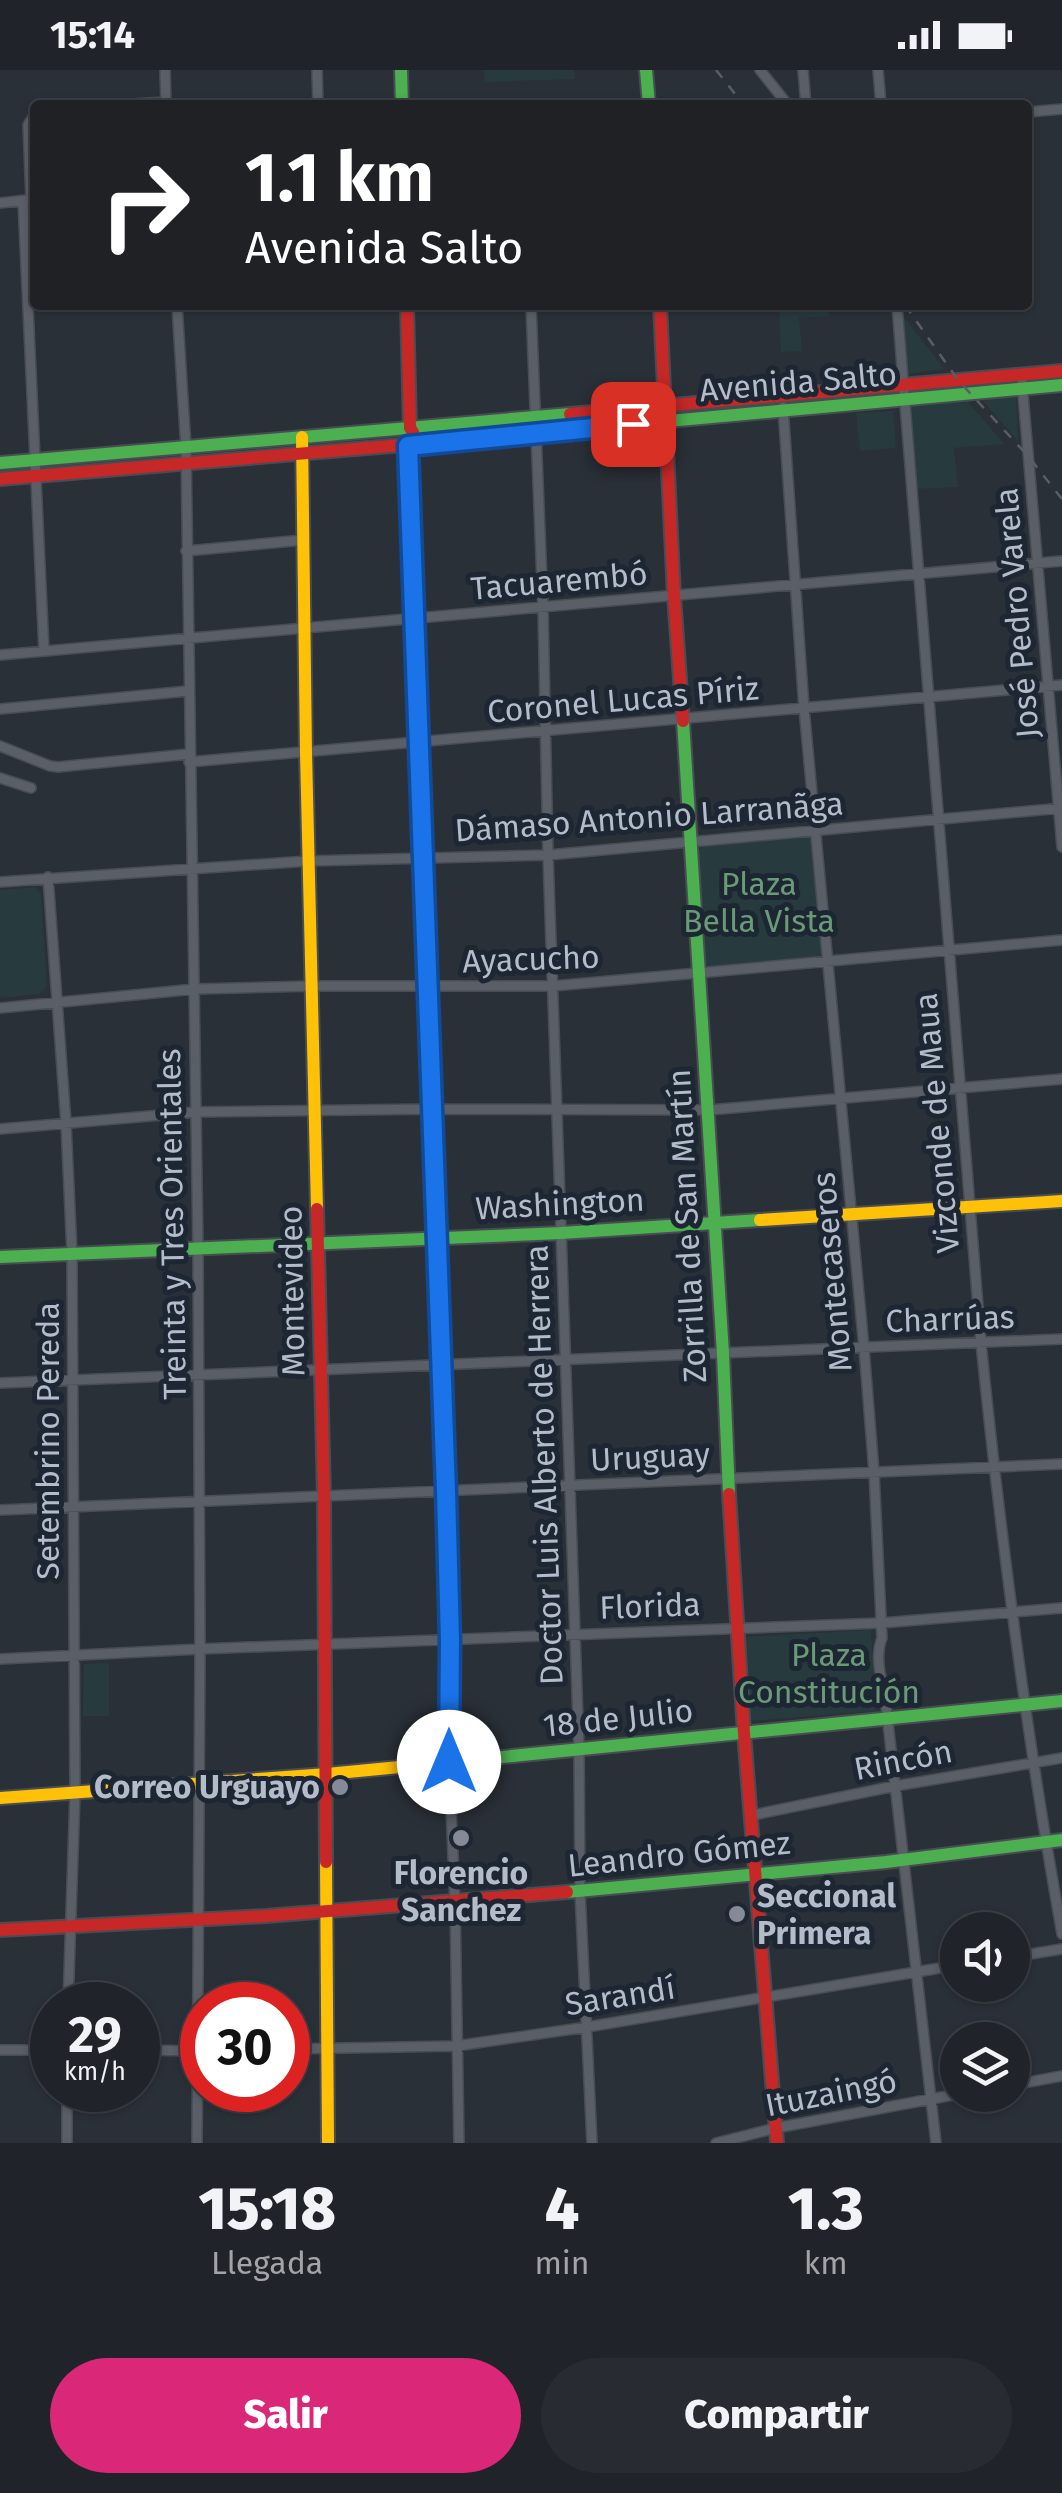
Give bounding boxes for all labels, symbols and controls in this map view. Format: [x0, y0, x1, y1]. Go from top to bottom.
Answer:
text: 15:14 [50, 12, 135, 58]
text: 1.1 km [245, 136, 434, 220]
icon: right [80, 140, 210, 270]
text: Avenida Salto [245, 221, 523, 275]
street label: Avenida Salto [698, 354, 898, 410]
pin [591, 382, 676, 467]
icon: arrive [606, 397, 661, 452]
street label: José Pedro Varela [987, 486, 1047, 740]
street label: Tacuarembó [469, 554, 649, 608]
street label: Coronel Lucas Píriz [486, 669, 760, 731]
street label: Dámaso Antonio Larranãga [453, 784, 845, 850]
park label: Plaza Bella Vista [683, 865, 835, 940]
street label: Ayacucho [462, 938, 600, 980]
street label: Vizconde de Maua [907, 991, 967, 1255]
street label: Treinta y Tres Orientales [150, 1048, 194, 1400]
street label: Zorrilla de San Martín [660, 1068, 714, 1384]
street label: Montecaseros [804, 1171, 860, 1373]
street label: Washington [475, 1181, 645, 1227]
street label: Montevideo [272, 1205, 312, 1377]
street label: Doctor Luis Alberto de Herrera [517, 1244, 571, 1686]
street label: Charrúas [885, 1298, 1015, 1340]
street label: Setembrino Pereda [29, 1302, 67, 1580]
street label: Uruguay [589, 1435, 711, 1479]
street label: Florida [599, 1585, 701, 1627]
park label: Plaza Constitución [738, 1636, 920, 1711]
street label: 18 de Julio [541, 1691, 695, 1745]
position arrow [397, 1710, 501, 1814]
street label: Rincón [851, 1732, 955, 1788]
place label: Correo Urguayo [94, 1768, 320, 1806]
marker: Correo Urguayo [329, 1776, 351, 1798]
street label: Leandro Gómez [566, 1823, 792, 1885]
marker: Florencio Sanchez [450, 1827, 472, 1849]
place label: Florencio Sanchez [394, 1854, 528, 1929]
place label: Seccional Primera [757, 1877, 896, 1952]
marker: Seccional Primera [726, 1903, 748, 1925]
map controls [940, 1912, 1030, 2112]
button: sound [940, 1912, 1030, 2002]
street label: Sarandí [562, 1969, 678, 2023]
speed limit sign: 30 [180, 1982, 310, 2112]
text: 29 [68, 2005, 122, 2065]
button: layers [940, 2022, 1030, 2112]
text: km/h [64, 2057, 126, 2087]
street label: Ituzaingó [762, 2062, 900, 2124]
text: 15:18 [198, 2173, 336, 2245]
text: 4 [545, 2173, 579, 2245]
text: 1.3 [788, 2173, 863, 2245]
text: Llegada [211, 2244, 323, 2282]
text: min [534, 2244, 590, 2282]
text: km [804, 2244, 848, 2282]
button: Salir [50, 2358, 521, 2473]
button: Compartir [541, 2358, 1012, 2473]

